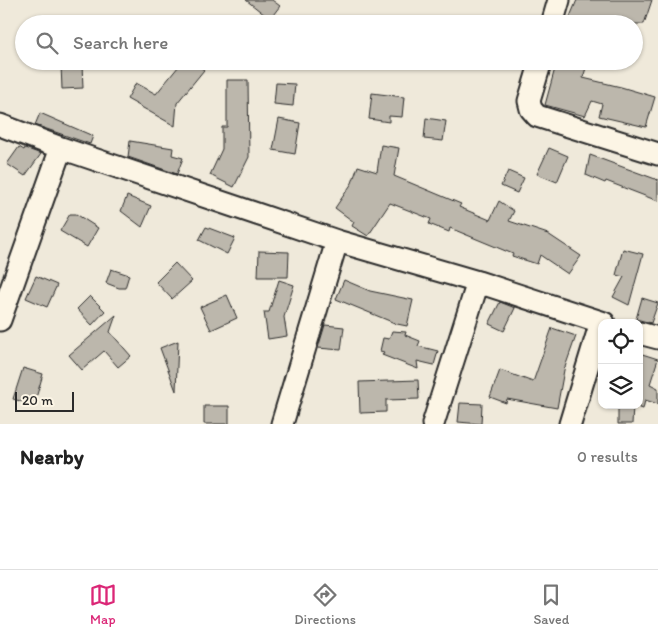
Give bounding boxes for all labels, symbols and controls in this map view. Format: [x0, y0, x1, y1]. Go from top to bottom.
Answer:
search box [15, 15, 643, 70]
icon: search [33, 29, 61, 57]
text: Search here [73, 31, 168, 54]
map controls [598, 319, 643, 409]
button: locate [598, 319, 643, 364]
button: layers [598, 364, 643, 409]
scale bar [15, 389, 74, 412]
text: 20 m [22, 392, 53, 409]
text: Nearby [20, 444, 84, 469]
text: 0 results [577, 447, 638, 466]
tab: Map [89, 581, 117, 628]
tab: Directions [294, 581, 356, 628]
tab: Saved [533, 581, 569, 628]

